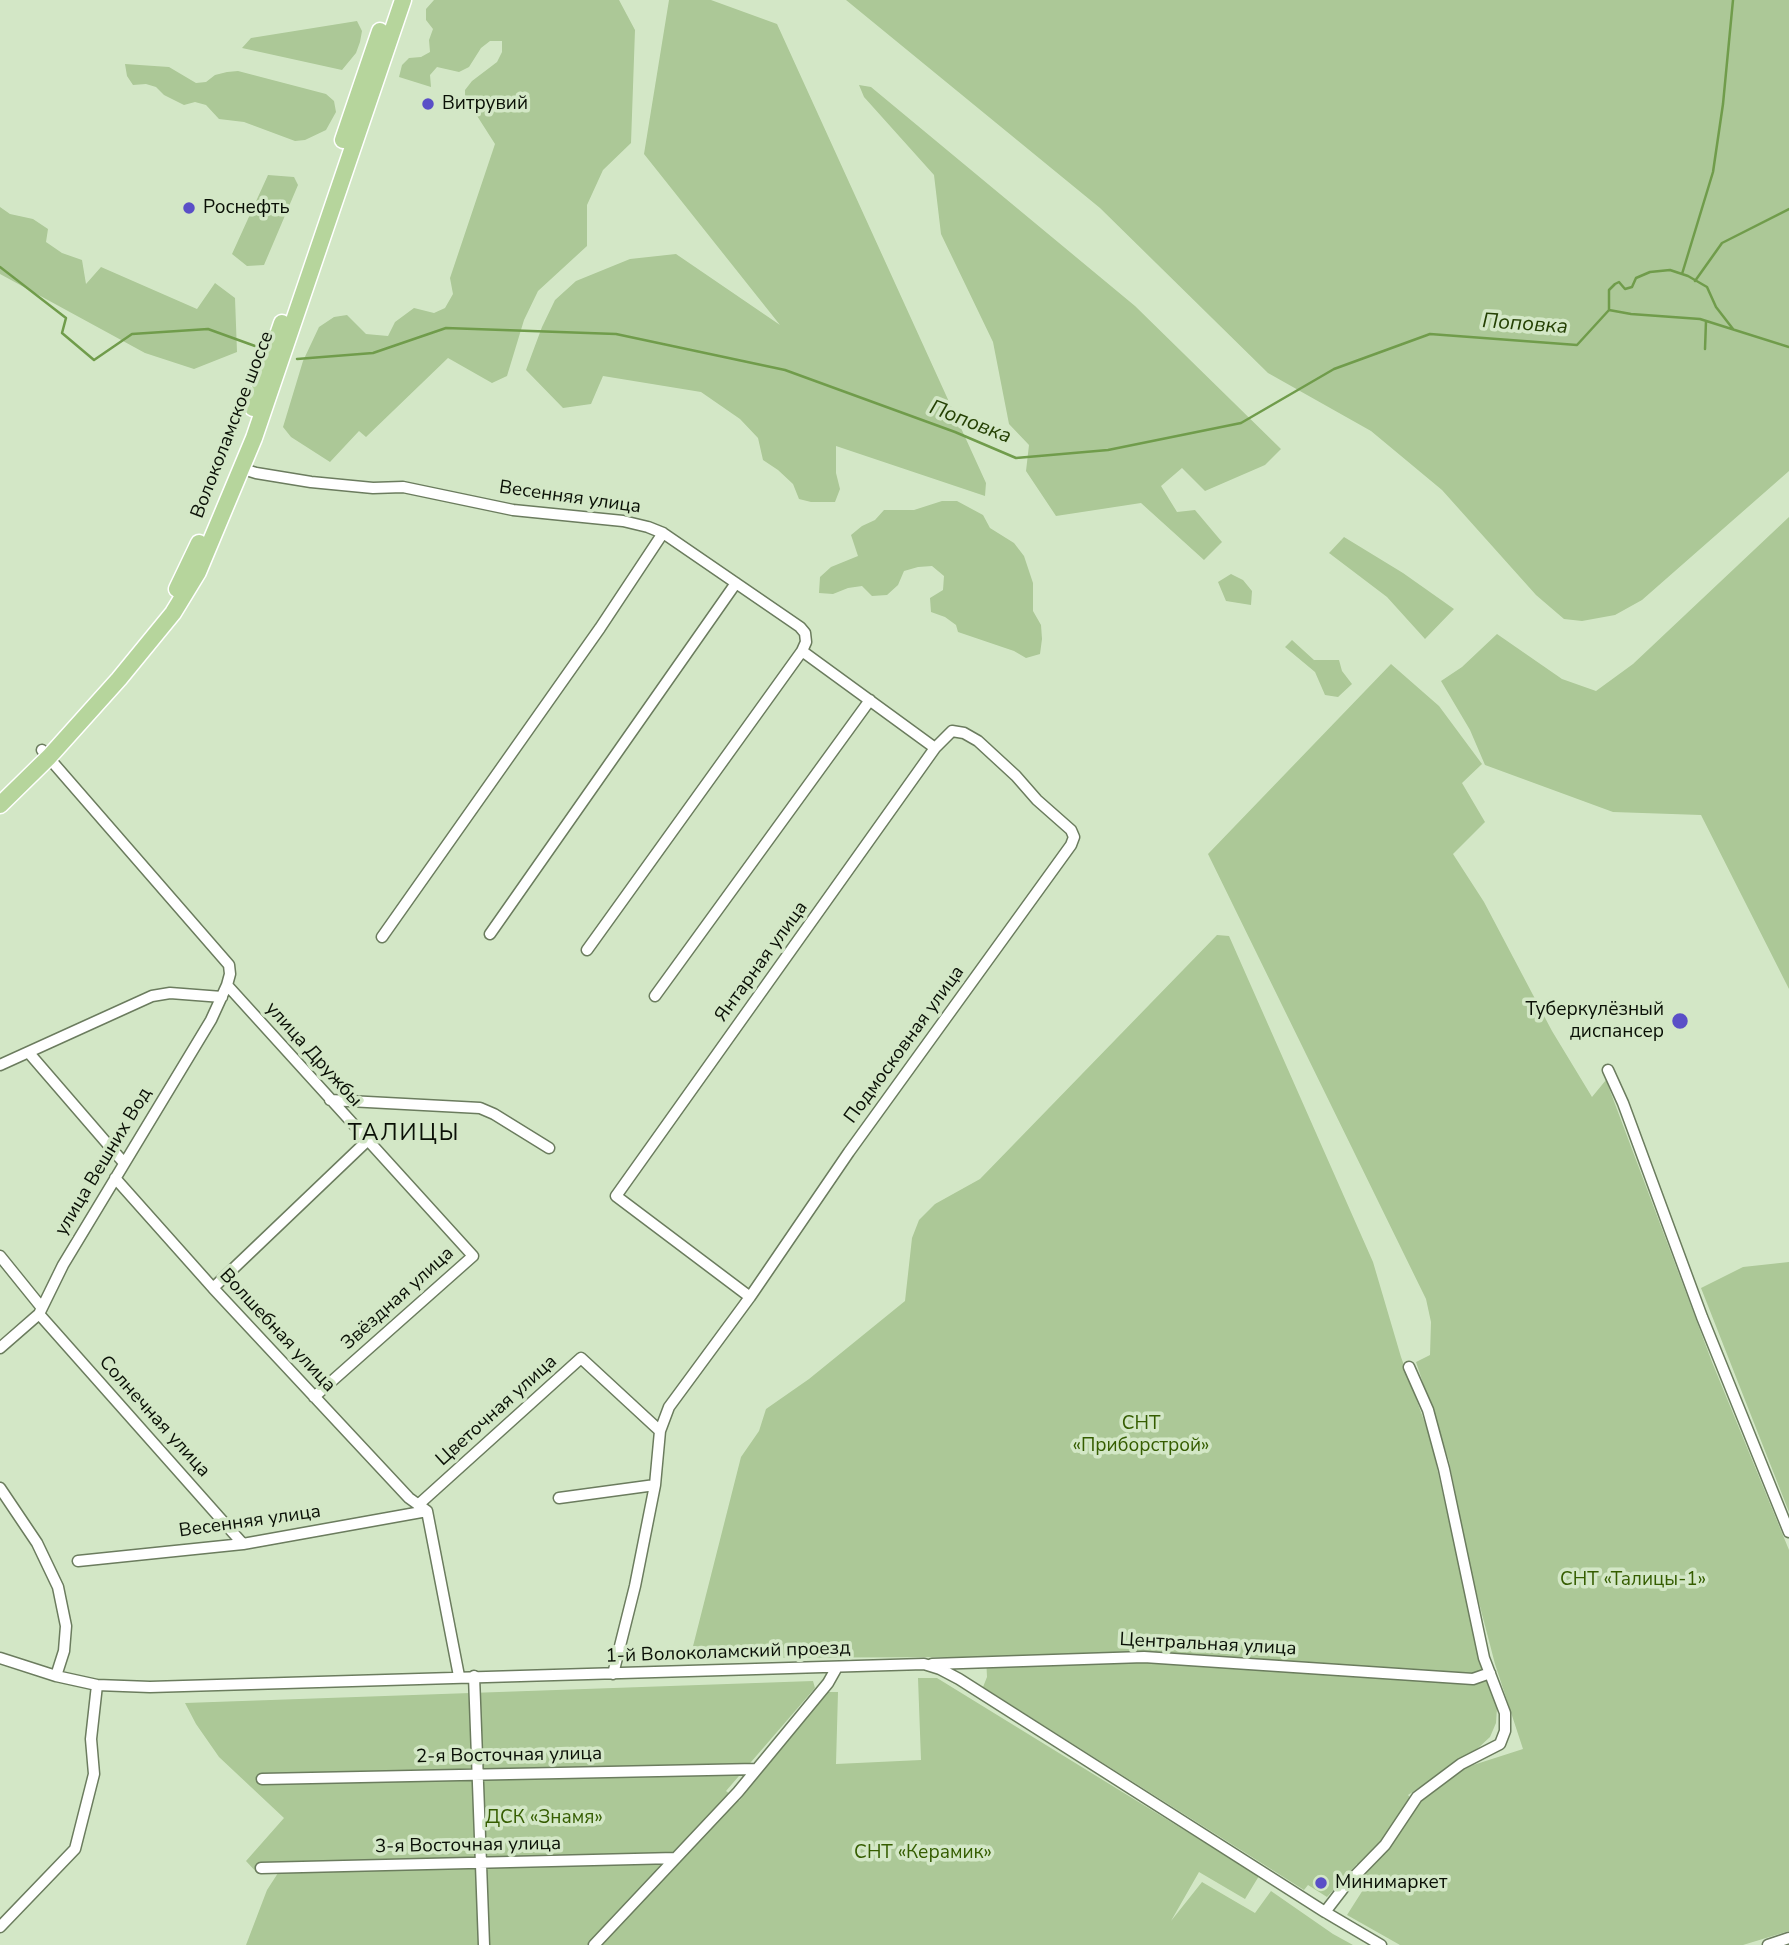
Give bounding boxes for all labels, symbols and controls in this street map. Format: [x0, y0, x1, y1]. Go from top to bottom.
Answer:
place label: Витрувий [442, 93, 528, 115]
marker: Витрувий [420, 96, 436, 112]
place label: Роснефть [203, 197, 290, 219]
marker: Роснефть [181, 200, 197, 216]
water label: Поповка [1481, 309, 1569, 341]
street label: Волоколамское шоссе [187, 328, 279, 522]
water label: Поповка [925, 396, 1015, 450]
street label: Весенняя улица [498, 477, 642, 519]
street label: Янтарная улица [711, 897, 813, 1027]
street label: Подмосковная улица [840, 962, 970, 1128]
street label: улица Дружбы [260, 998, 366, 1112]
place label: Туберкулёзный диспансер [1526, 999, 1664, 1043]
marker: Туберкулёзный диспансер [1670, 1011, 1690, 1031]
street label: улица Вешних Вод [51, 1084, 157, 1240]
district label: ТАЛИЦЫ [348, 1120, 460, 1148]
street label: Звёздная улица [337, 1243, 459, 1355]
street label: Волшебная улица [214, 1265, 340, 1397]
street label: Цветочная улица [432, 1351, 562, 1471]
street label: Солнечная улица [93, 1352, 215, 1482]
park label: СНТ «Приборстрой» [1073, 1413, 1209, 1457]
street label: Весенняя улица [178, 1501, 322, 1543]
park label: СНТ «Талицы-1» [1560, 1569, 1706, 1591]
street label: Центральная улица [1119, 1629, 1297, 1661]
street label: 1-й Волоколамский проезд [605, 1637, 851, 1669]
street label: 2-я Восточная улица [416, 1743, 602, 1769]
park label: ДСК «Знамя» [485, 1807, 603, 1829]
street label: 3-я Восточная улица [375, 1833, 561, 1859]
park label: СНТ «Керамик» [854, 1842, 992, 1864]
place label: Минимаркет [1335, 1872, 1447, 1894]
marker: Минимаркет [1313, 1875, 1329, 1891]

